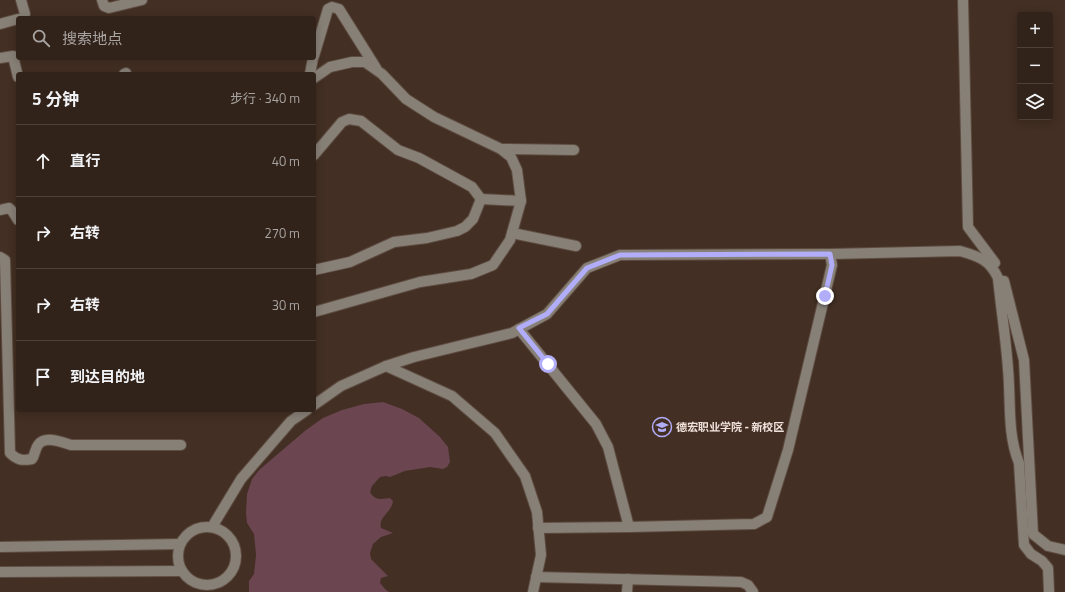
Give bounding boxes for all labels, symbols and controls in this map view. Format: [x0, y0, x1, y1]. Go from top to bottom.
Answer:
map controls [1017, 12, 1053, 120]
button: + [1017, 12, 1053, 48]
search box [16, 16, 316, 60]
icon: search [30, 27, 52, 49]
text: 搜索地点 [62, 27, 122, 50]
button: − [1017, 48, 1053, 84]
button: layers [1017, 84, 1053, 120]
text: 5 分钟 [32, 86, 79, 112]
text: 步行 · 340 m [230, 88, 300, 108]
text: 直行 [70, 149, 100, 172]
icon: ahead [32, 150, 54, 172]
text: 40 m [272, 151, 300, 171]
text: 右转 [70, 221, 100, 244]
icon: right [32, 222, 54, 244]
text: 270 m [264, 223, 300, 243]
route end [816, 287, 834, 305]
text: 右转 [70, 293, 100, 316]
icon: right [32, 294, 54, 316]
text: 30 m [272, 295, 300, 315]
route start [539, 355, 557, 373]
text: 到达目的地 [70, 365, 145, 388]
icon: arrive [32, 366, 54, 388]
school or university icon: 德宏职业学院 - 新校区 [651, 416, 673, 438]
place label: 德宏职业学院 - 新校区 [676, 419, 784, 435]

